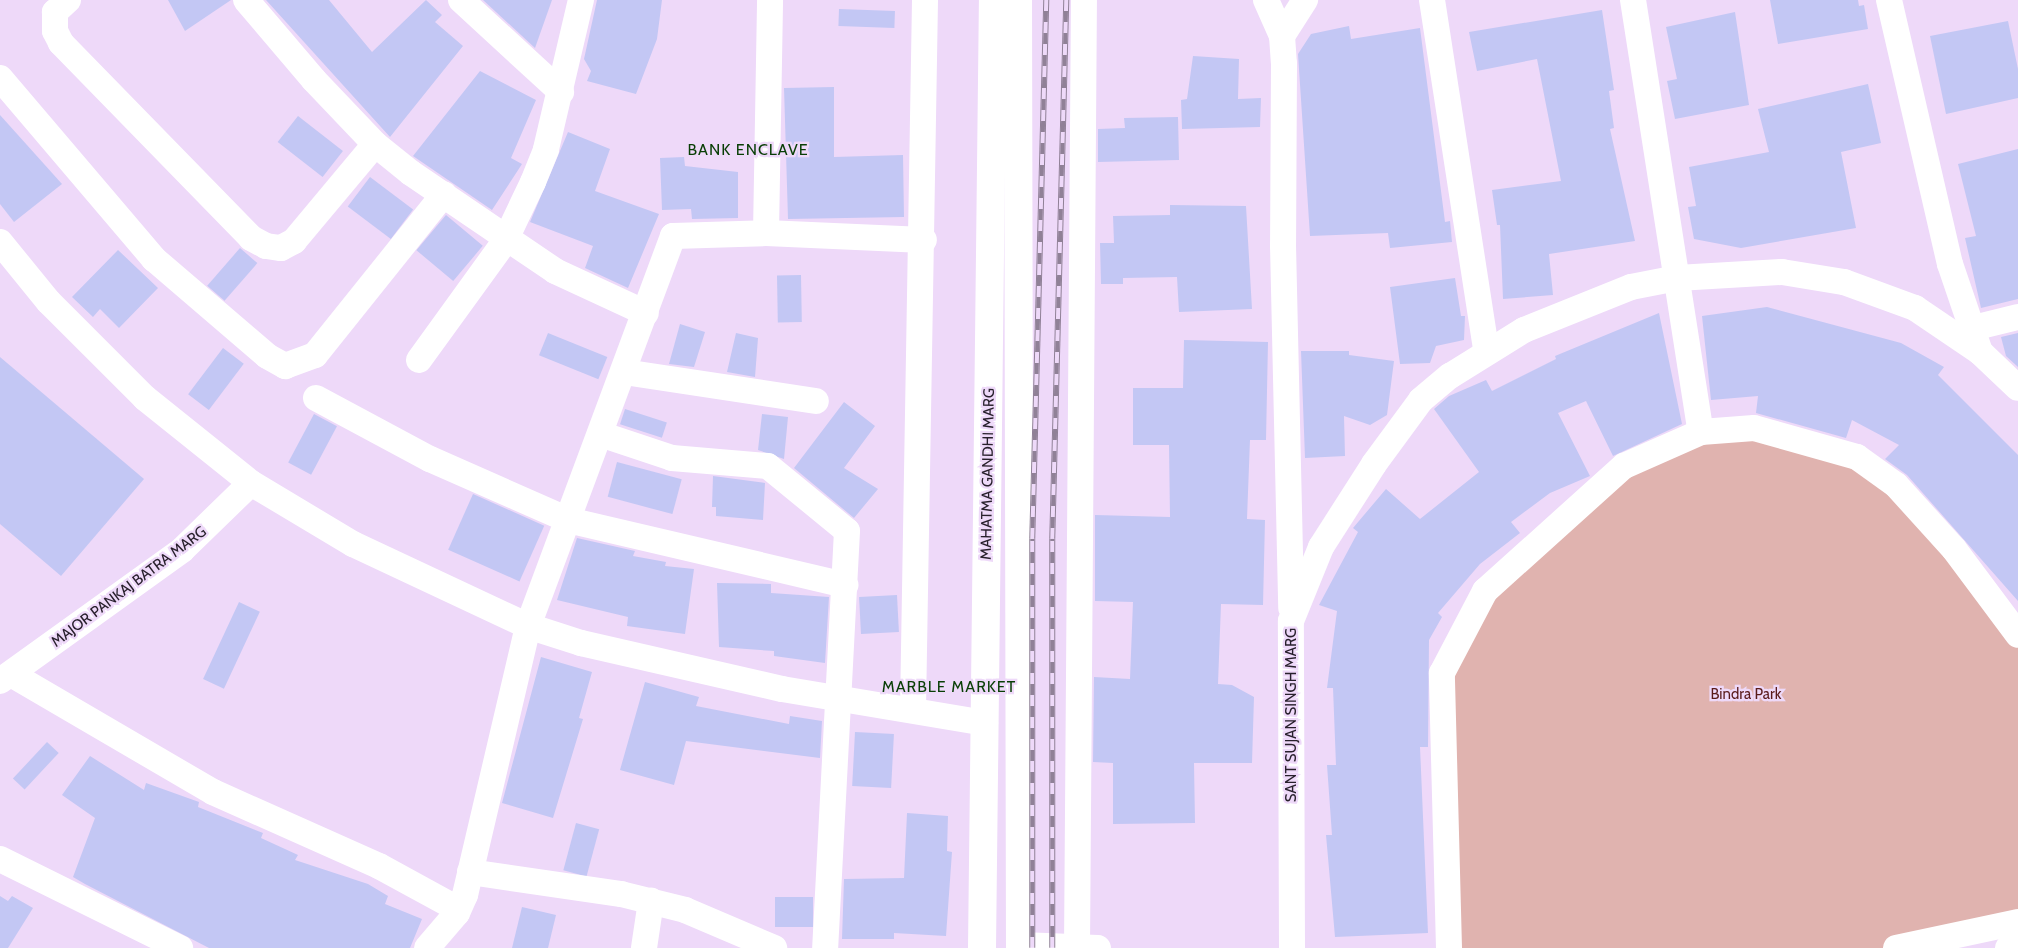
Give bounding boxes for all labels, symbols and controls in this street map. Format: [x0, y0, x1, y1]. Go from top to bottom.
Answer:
district label: BANK ENCLAVE [686, 140, 810, 160]
street label: MAHATMA GANDHI MARG [978, 388, 998, 560]
street label: MAJOR PANKAJ BATRA MARG [48, 523, 210, 651]
street label: SANT SUJAN SINGH MARG [1283, 628, 1301, 802]
district label: MARBLE MARKET [880, 677, 1018, 697]
park label: Bindra Park [1711, 686, 1781, 704]

